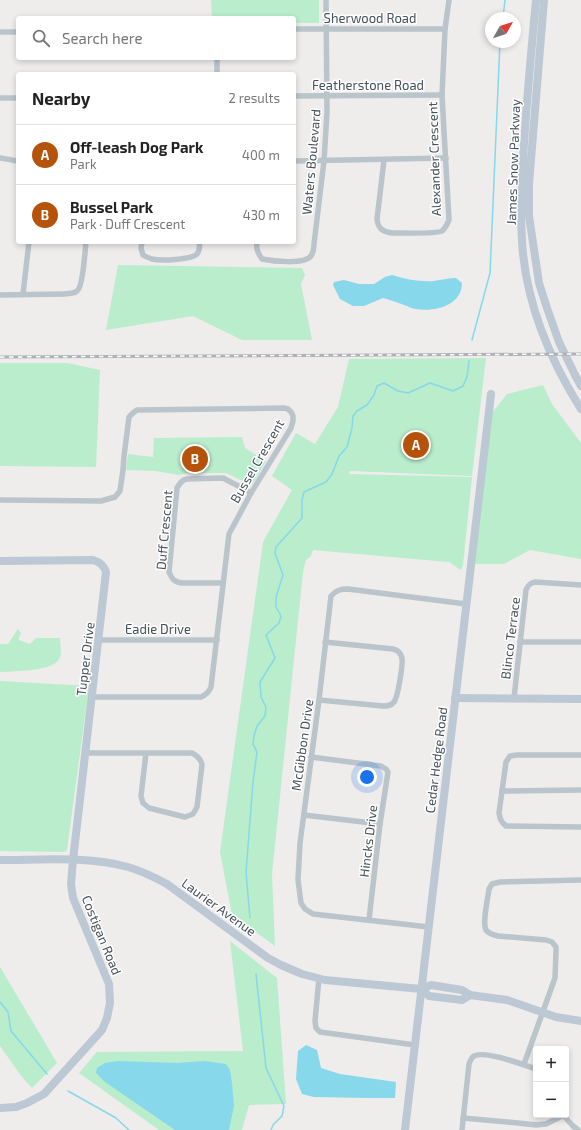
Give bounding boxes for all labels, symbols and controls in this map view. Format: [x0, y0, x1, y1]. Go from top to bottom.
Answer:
street label: Sherwood Road [324, 10, 416, 26]
north arrow [485, 12, 521, 48]
search box [16, 16, 296, 60]
icon: search [30, 27, 52, 49]
text: Search here [62, 29, 143, 47]
street label: Featherstone Road [312, 77, 424, 93]
text: Nearby [32, 88, 90, 108]
text: 2 results [228, 90, 280, 106]
street label: James Snow Parkway [503, 99, 523, 225]
street label: Alexander Crescent [424, 101, 444, 217]
street label: Waters Boulevard [298, 108, 324, 216]
text: Off-leash Dog Park [70, 138, 203, 156]
text: A [41, 147, 49, 163]
text: 400 m [242, 147, 280, 163]
text: Park [70, 156, 97, 172]
text: Bussel Park [70, 198, 153, 216]
text: B [41, 207, 49, 223]
text: 430 m [243, 207, 280, 223]
text: Park · Duff Crescent [70, 216, 185, 232]
street label: Bussel Crescent [227, 416, 287, 506]
pin: A [403, 430, 429, 460]
pin: B [182, 444, 208, 474]
street label: Duff Crescent [153, 489, 175, 571]
street label: Blinco Terrace [497, 596, 523, 680]
street label: Tupper Drive [73, 621, 97, 697]
street label: Eadie Drive [125, 621, 191, 637]
street label: McGibbon Drive [288, 698, 316, 792]
street label: Cedar Hedge Road [422, 706, 450, 814]
your location [357, 767, 377, 787]
street label: Hincks Drive [356, 804, 380, 878]
street label: Laurier Avenue [179, 875, 259, 939]
street label: Costigan Road [79, 893, 125, 977]
map controls [533, 1046, 569, 1118]
button: + [533, 1046, 569, 1082]
button: − [533, 1082, 569, 1118]

